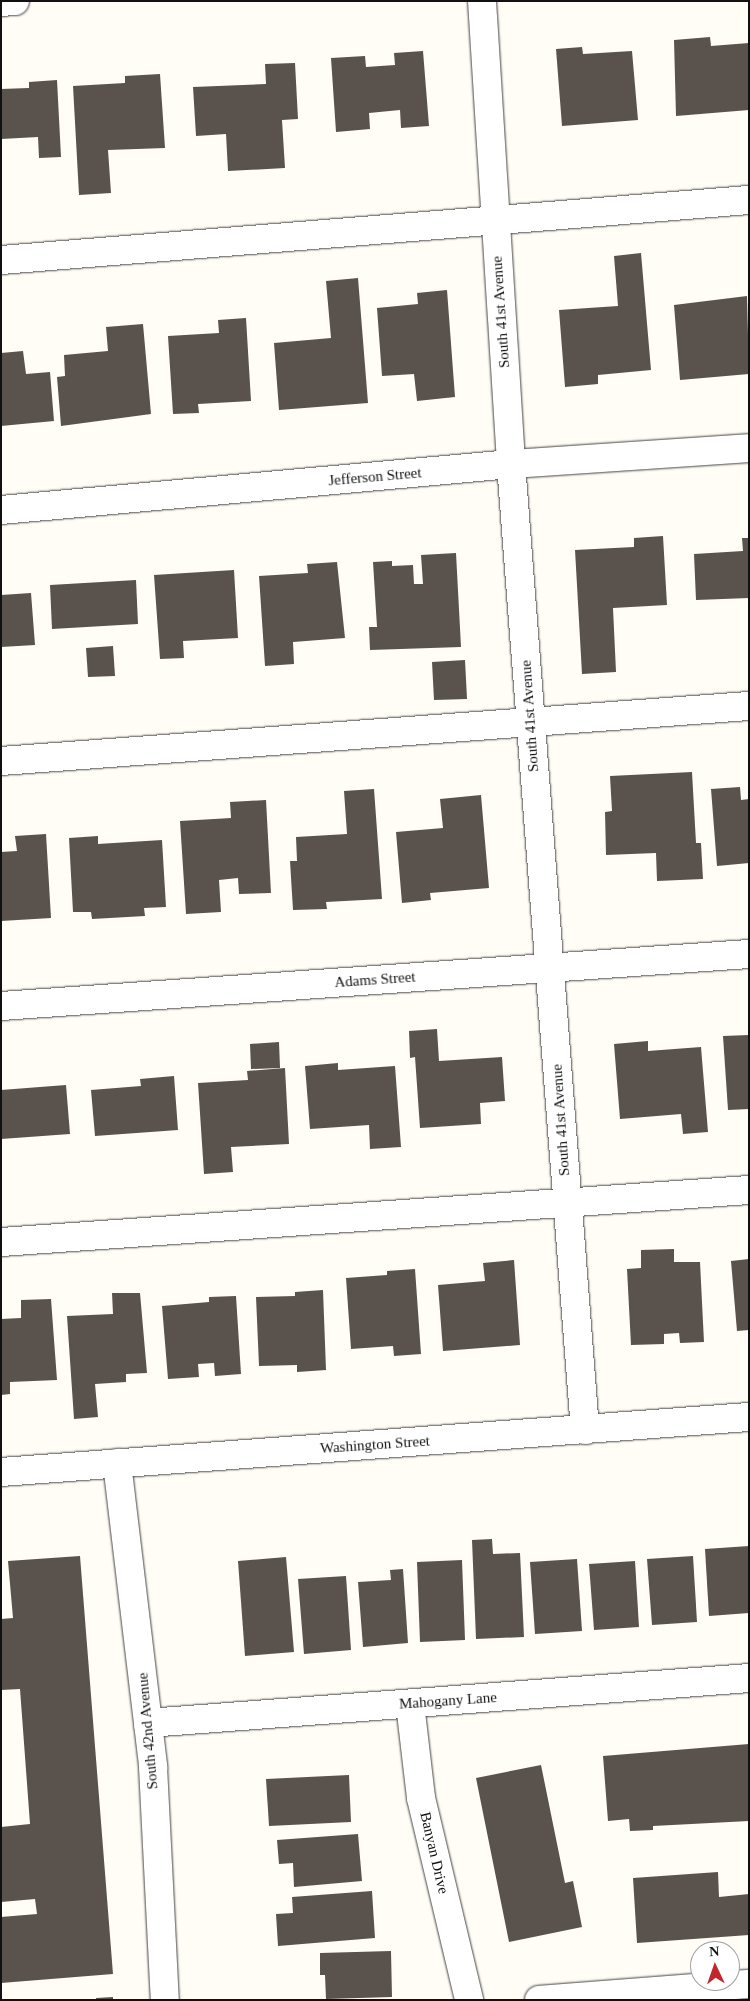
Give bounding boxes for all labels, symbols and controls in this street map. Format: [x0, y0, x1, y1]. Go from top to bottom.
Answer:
street label: South 41st Avenue [488, 255, 514, 369]
street label: Jefferson Street [328, 464, 422, 490]
street label: South 41st Avenue [517, 659, 543, 773]
street label: Adams Street [334, 968, 416, 992]
street label: South 41st Avenue [548, 1063, 574, 1177]
street label: Washington Street [319, 1432, 431, 1458]
street label: South 42nd Avenue [134, 1671, 162, 1791]
street label: Mahogany Lane [399, 1689, 497, 1713]
street label: Banyan Drive [416, 1810, 452, 1896]
north arrow [690, 1941, 740, 1991]
text: N [709, 1944, 720, 1959]

